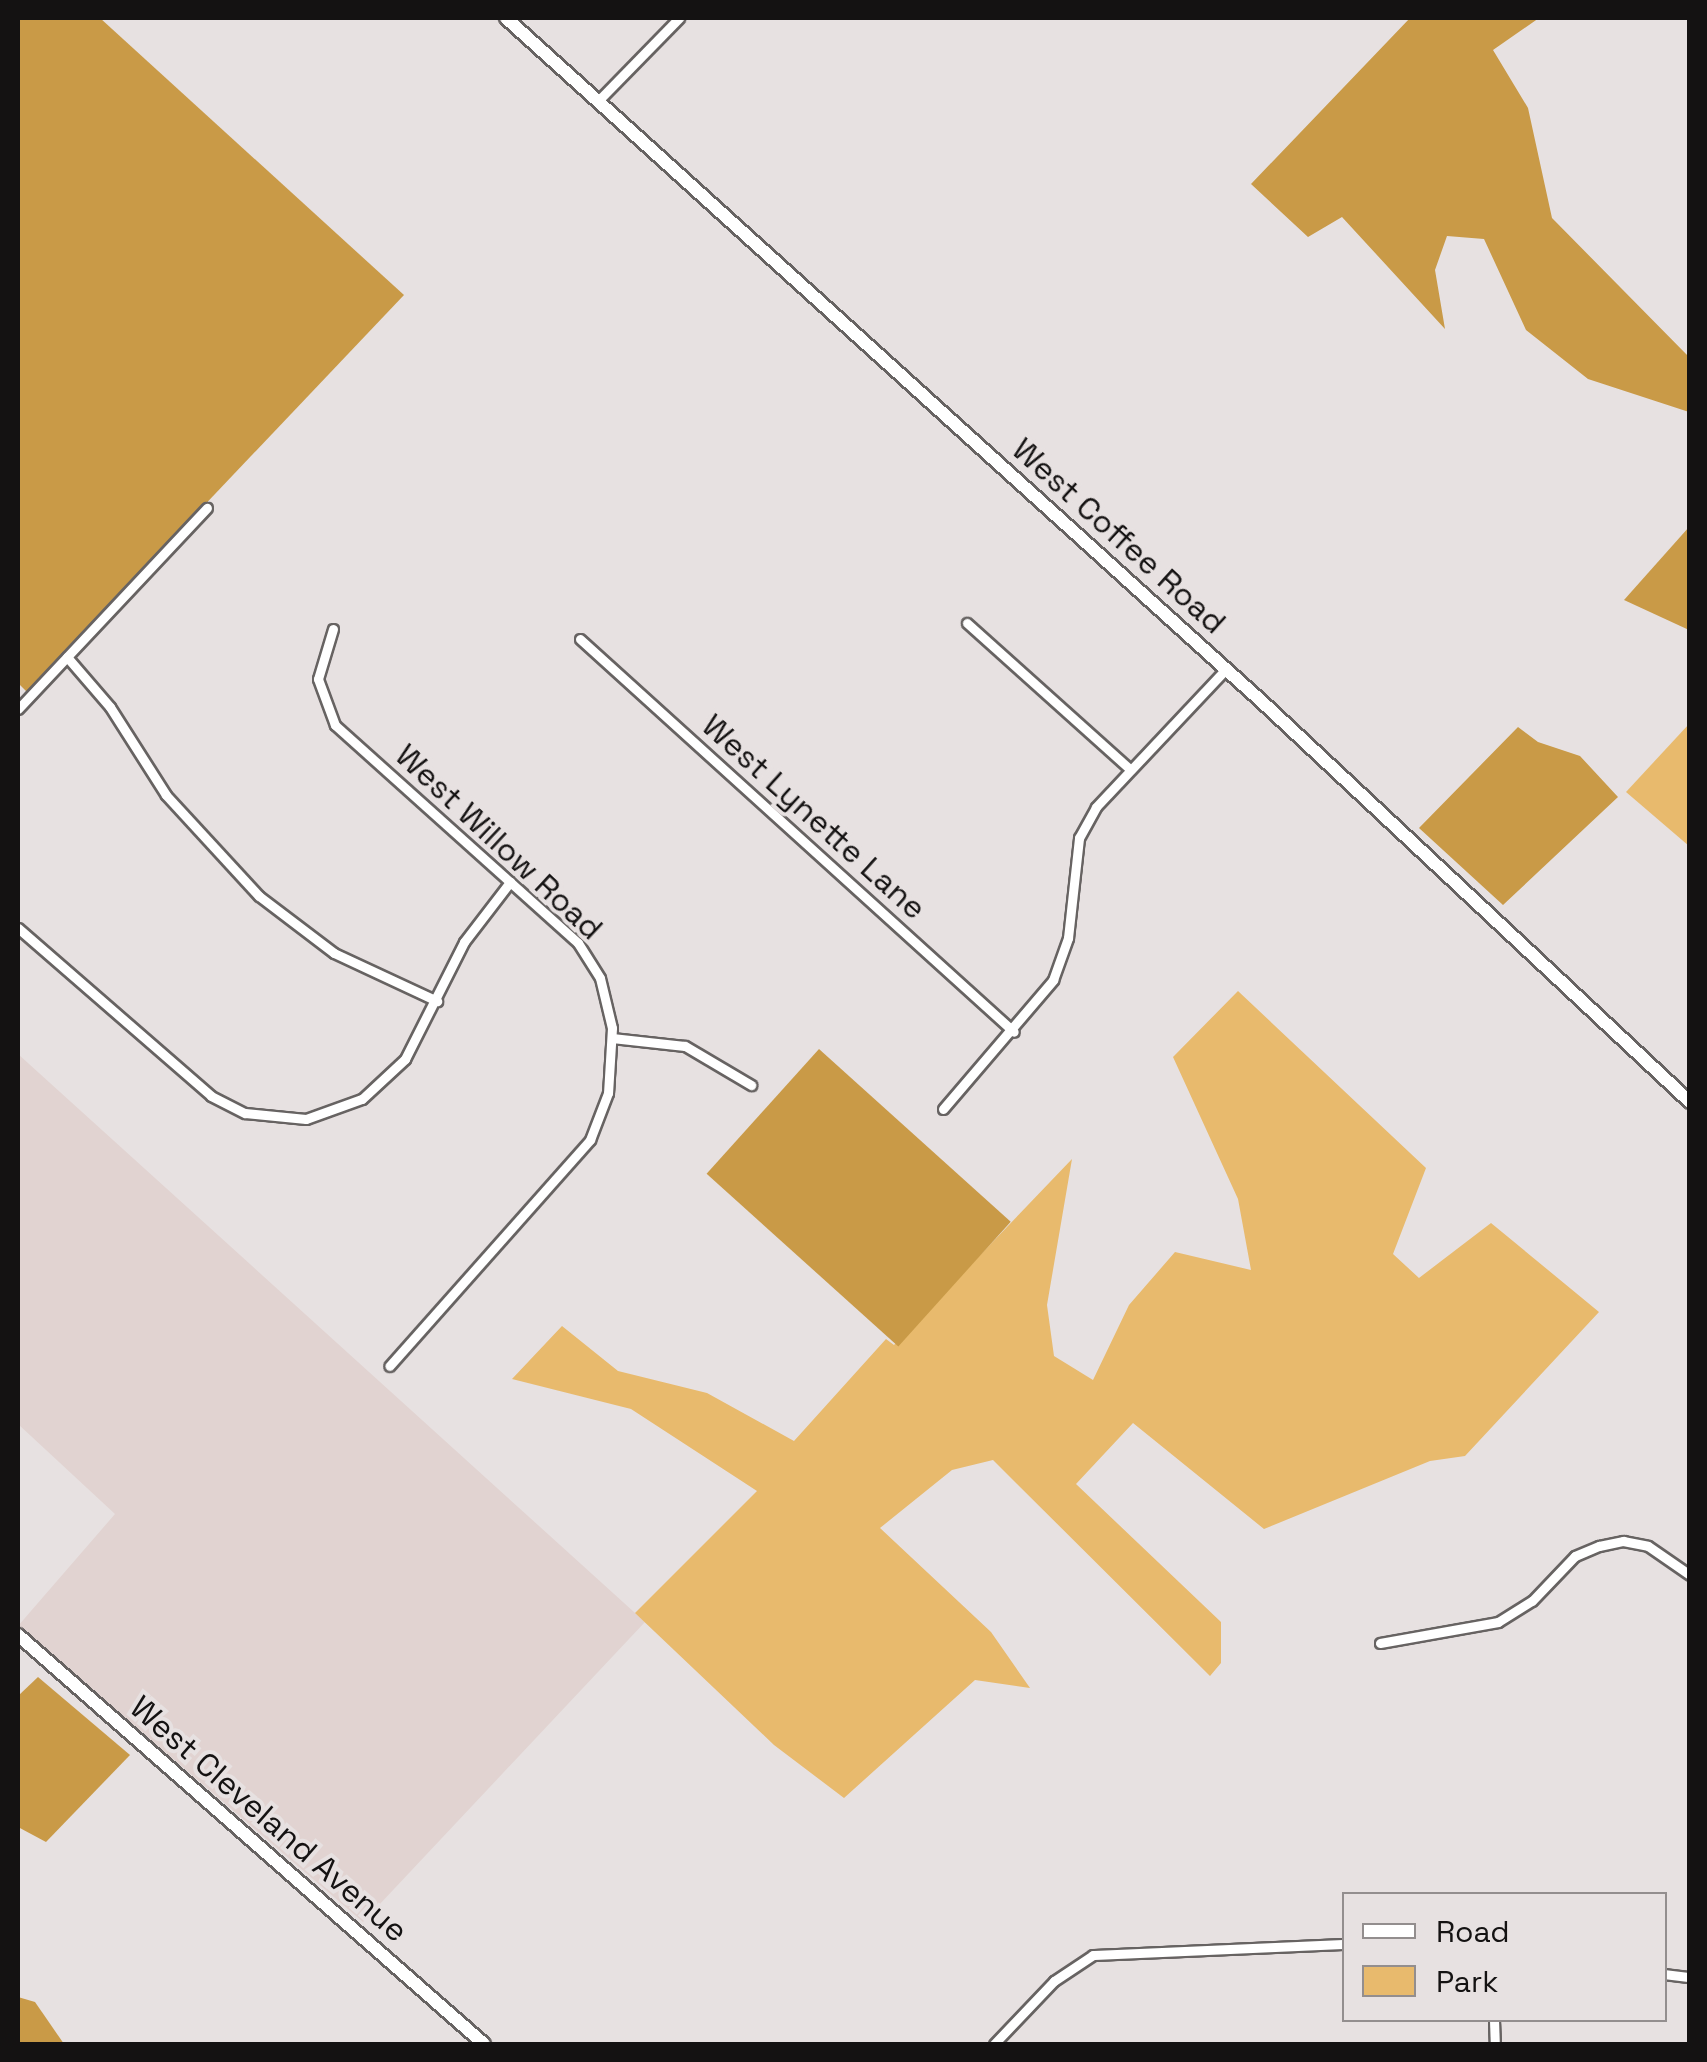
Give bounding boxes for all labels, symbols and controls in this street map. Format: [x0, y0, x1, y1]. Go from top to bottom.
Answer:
street label: West Coffee Road [1004, 430, 1234, 642]
street label: West Lynette Lane [694, 706, 934, 928]
street label: West Willow Road [387, 736, 611, 948]
street label: West Cleveland Avenue [122, 1688, 416, 1950]
legend [1342, 1892, 1667, 2022]
text: Road [1436, 1912, 1510, 1951]
text: Park [1436, 1962, 1498, 2001]

